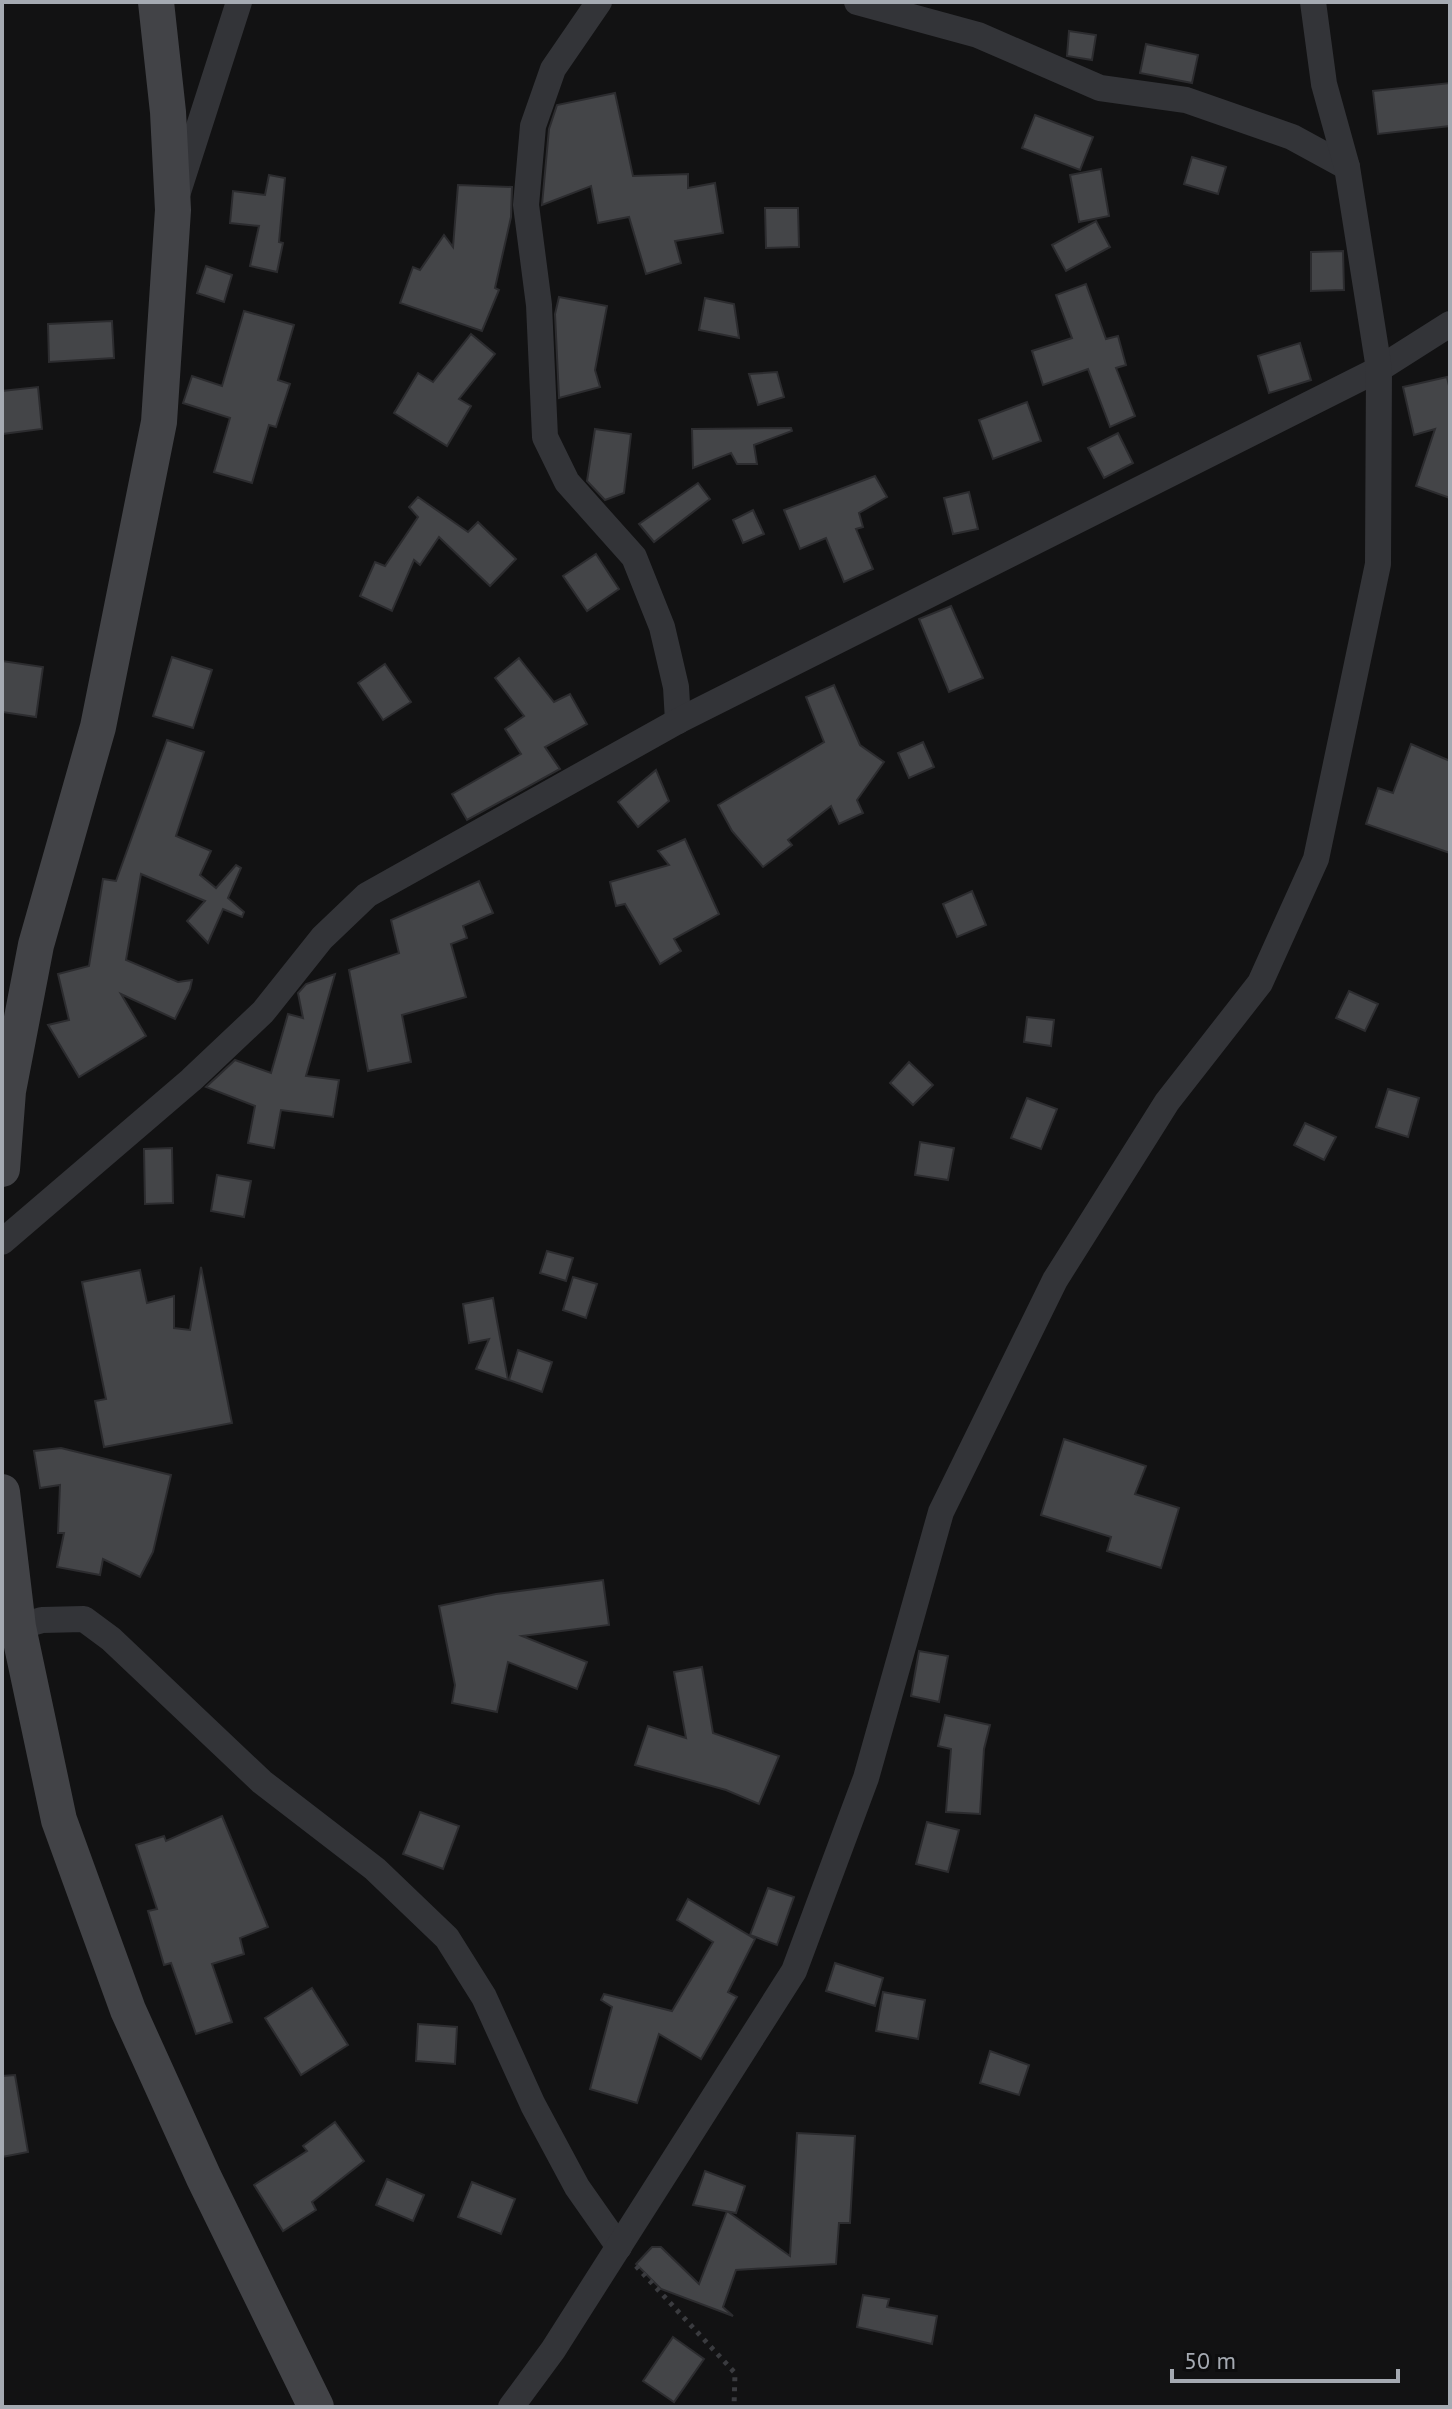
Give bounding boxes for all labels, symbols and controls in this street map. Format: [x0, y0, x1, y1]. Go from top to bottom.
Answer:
scale bar [1172, 2333, 1398, 2383]
text: 50 m [1184, 2345, 1236, 2376]

